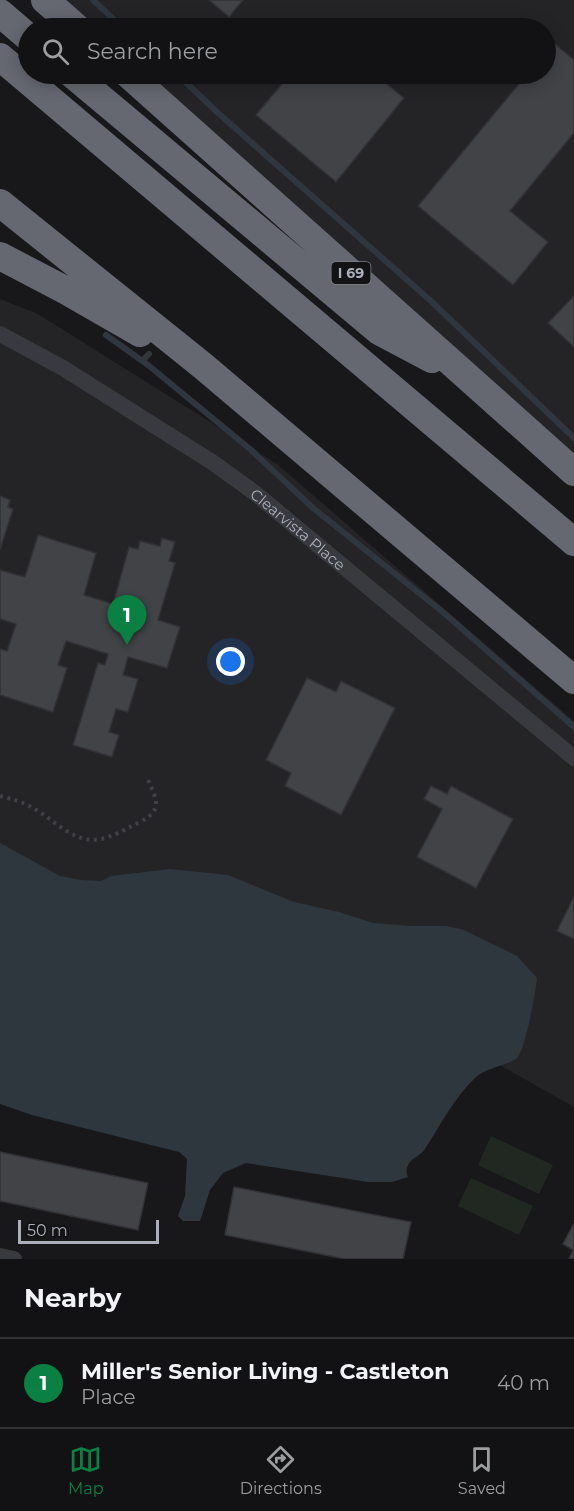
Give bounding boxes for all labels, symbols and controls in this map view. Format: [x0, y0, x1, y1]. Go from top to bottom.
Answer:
search box [18, 18, 556, 84]
icon: search [39, 35, 72, 68]
text: Search here [87, 38, 218, 65]
road number: I 69 [332, 262, 370, 284]
street label: Clearvista Place [247, 484, 350, 574]
pin: 1 [108, 596, 146, 645]
your location [216, 647, 245, 676]
scale bar [18, 1217, 159, 1244]
text: 50 m [27, 1221, 68, 1240]
text: Nearby [24, 1282, 121, 1314]
text: Miller's Senior Living - Castleton [81, 1358, 449, 1385]
text: 1 [40, 1371, 47, 1395]
text: 40 m [497, 1371, 550, 1395]
text: Place [81, 1385, 136, 1409]
tab: Map [68, 1443, 104, 1498]
tab: Directions [240, 1443, 322, 1498]
tab: Saved [458, 1443, 506, 1498]

